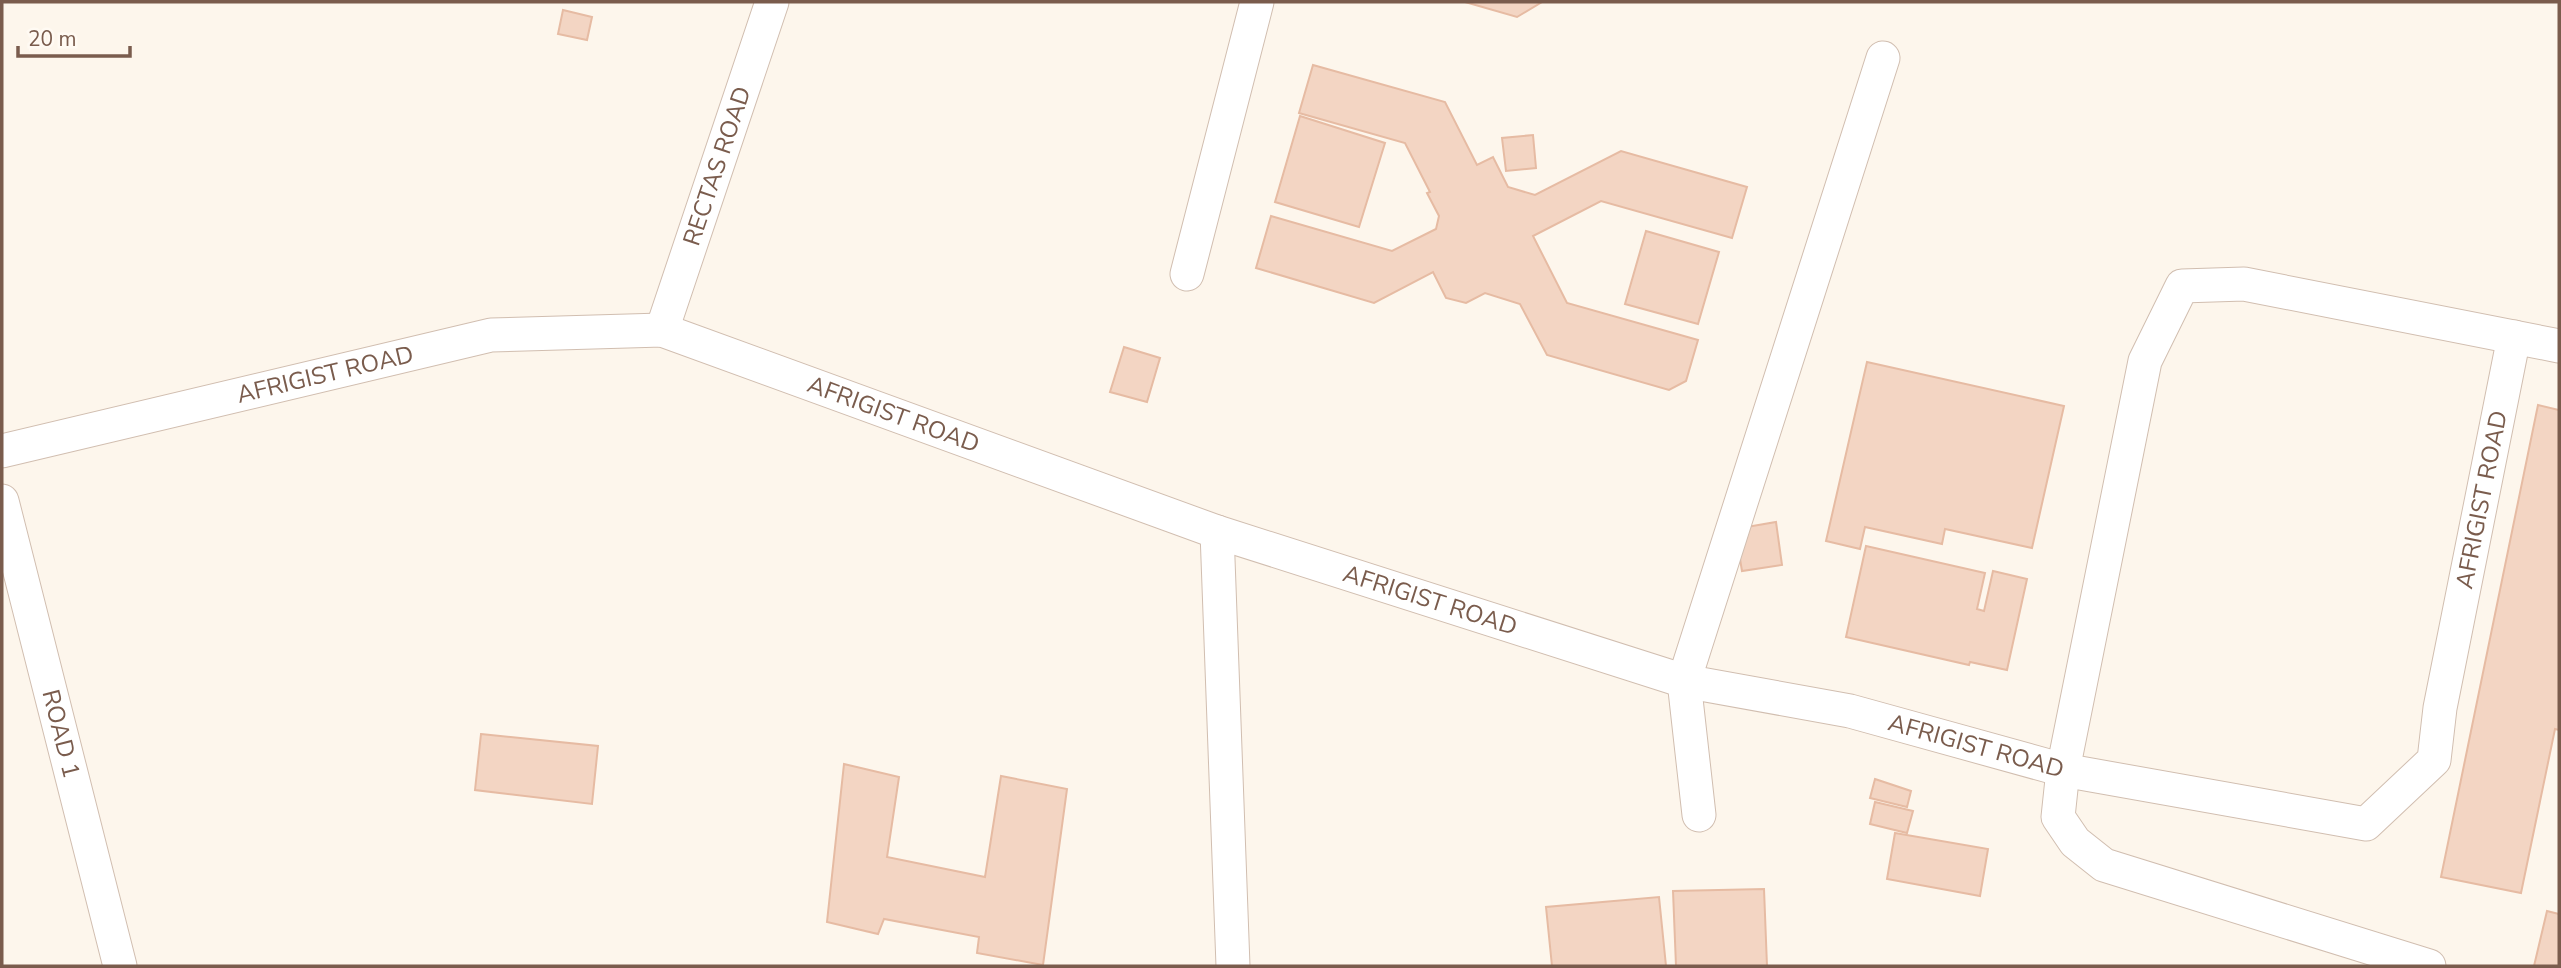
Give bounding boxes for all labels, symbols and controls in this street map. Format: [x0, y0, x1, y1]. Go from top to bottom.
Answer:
scale bar [18, 14, 130, 58]
text: 20 m [28, 25, 77, 53]
street label: RECTAS ROAD [675, 82, 759, 250]
street label: AFRIGIST ROAD [233, 338, 417, 411]
street label: AFRIGIST ROAD [803, 368, 984, 460]
street label: AFRIGIST ROAD [2448, 408, 2515, 592]
street label: AFRIGIST ROAD [1339, 557, 1521, 643]
street label: ROAD 1 [34, 686, 88, 781]
street label: AFRIGIST ROAD [1885, 706, 2068, 785]

